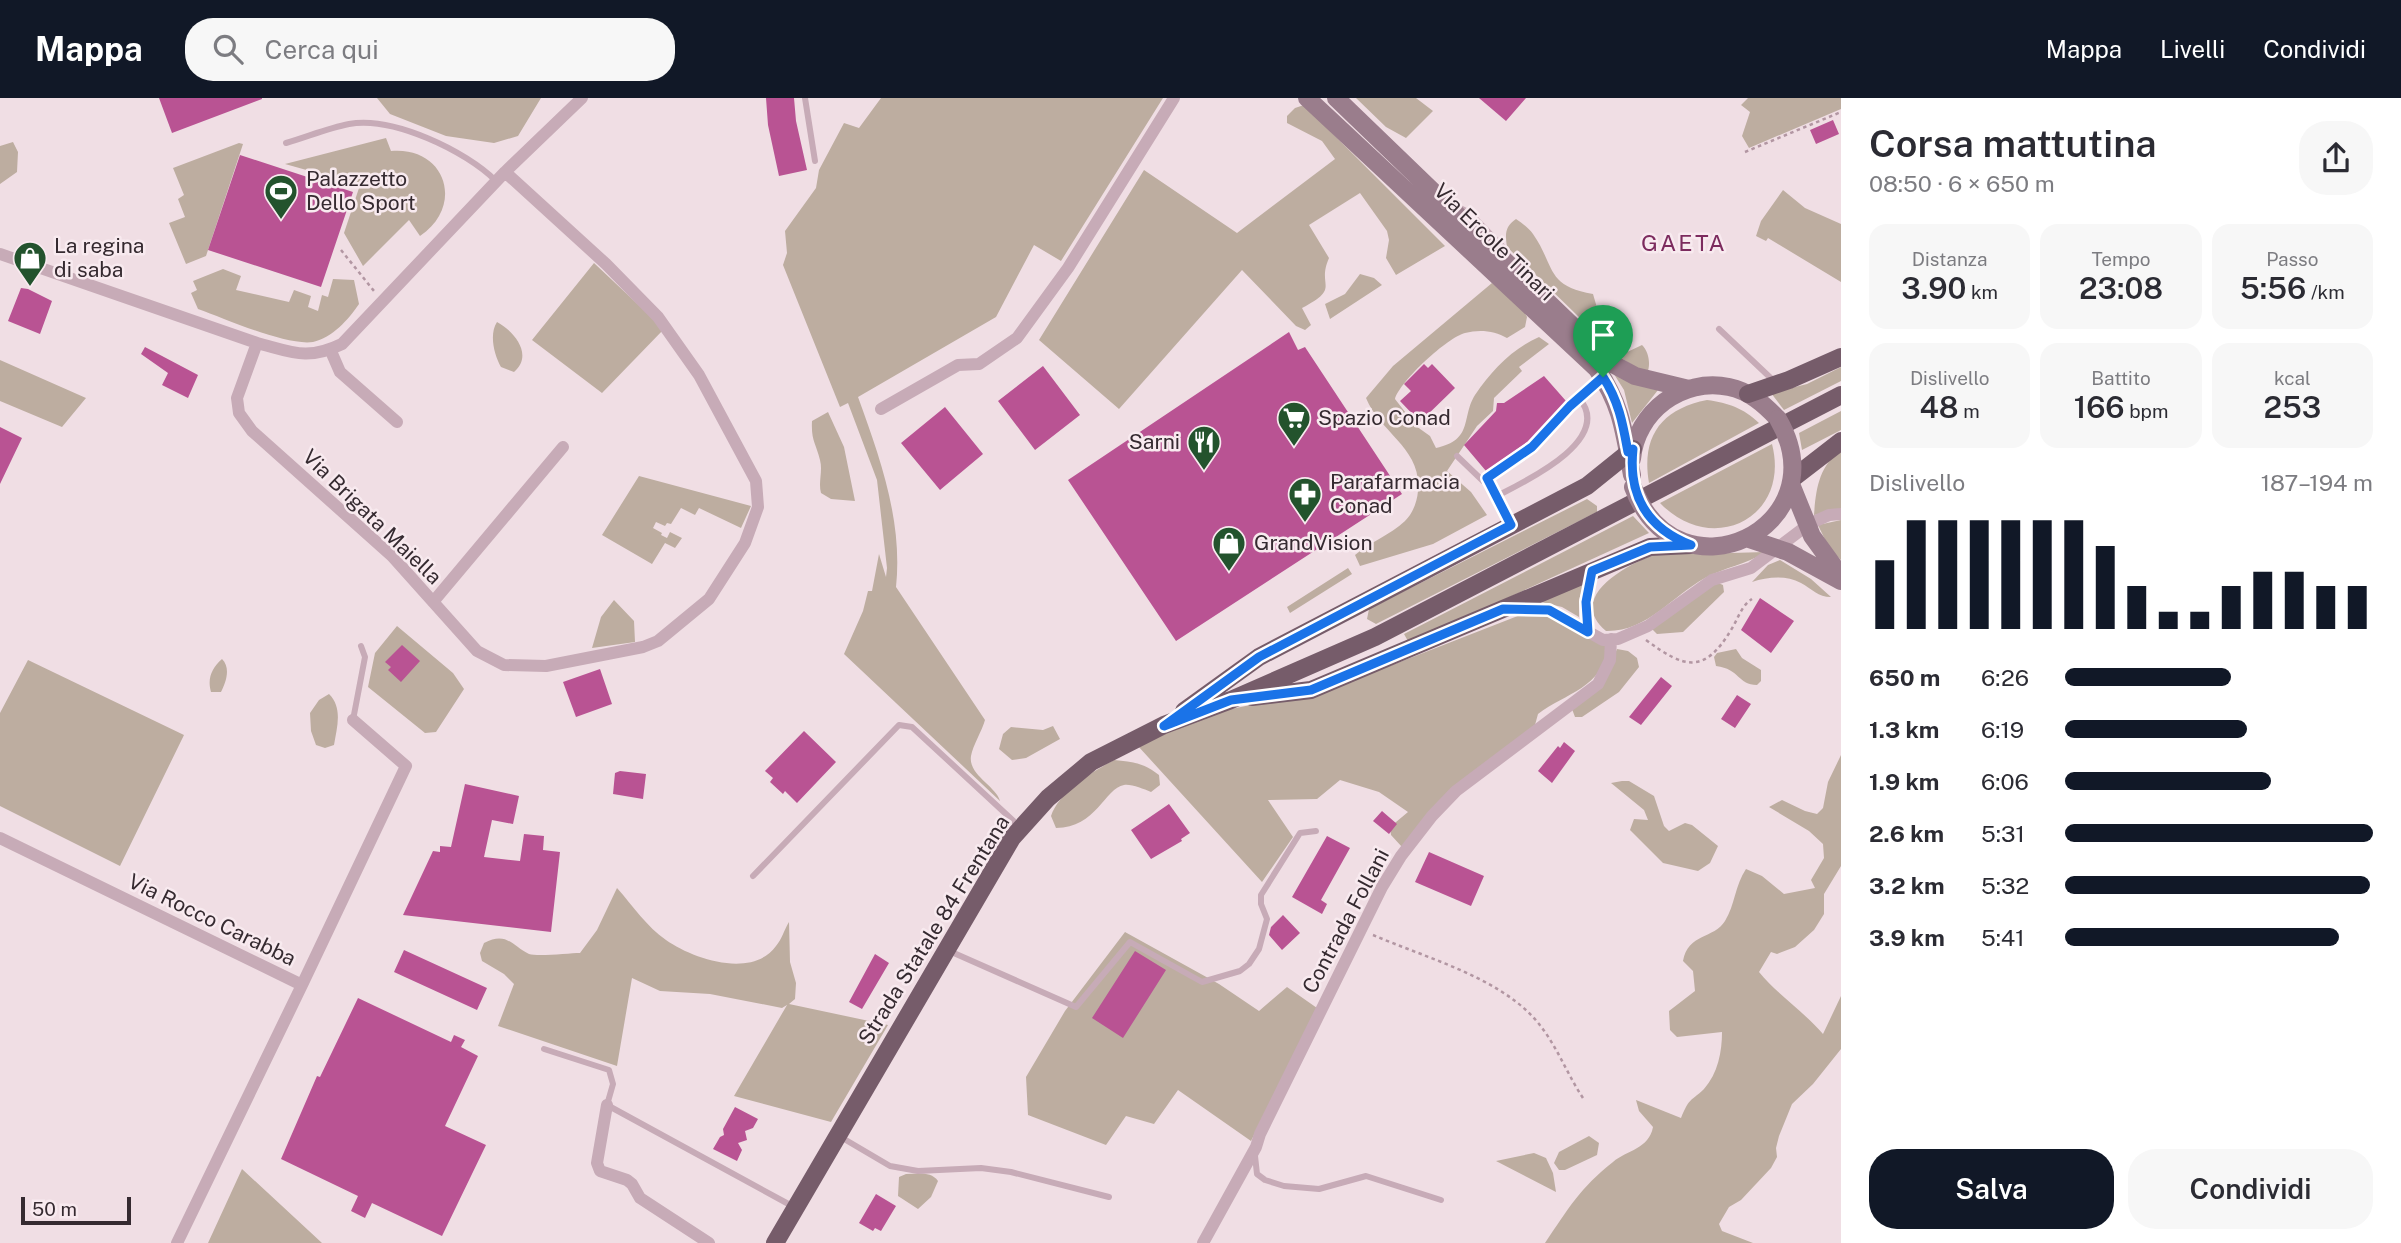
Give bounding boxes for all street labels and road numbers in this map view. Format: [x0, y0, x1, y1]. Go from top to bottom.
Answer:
street label: Via Ercole Tinari [1429, 178, 1560, 305]
street label: Via Brigata Maiella [298, 444, 447, 589]
street label: Strada Statale 84 Frentana [853, 811, 1014, 1049]
street label: Contrada Follani [1297, 844, 1394, 997]
street label: Via Rocco Carabba [124, 868, 300, 971]

